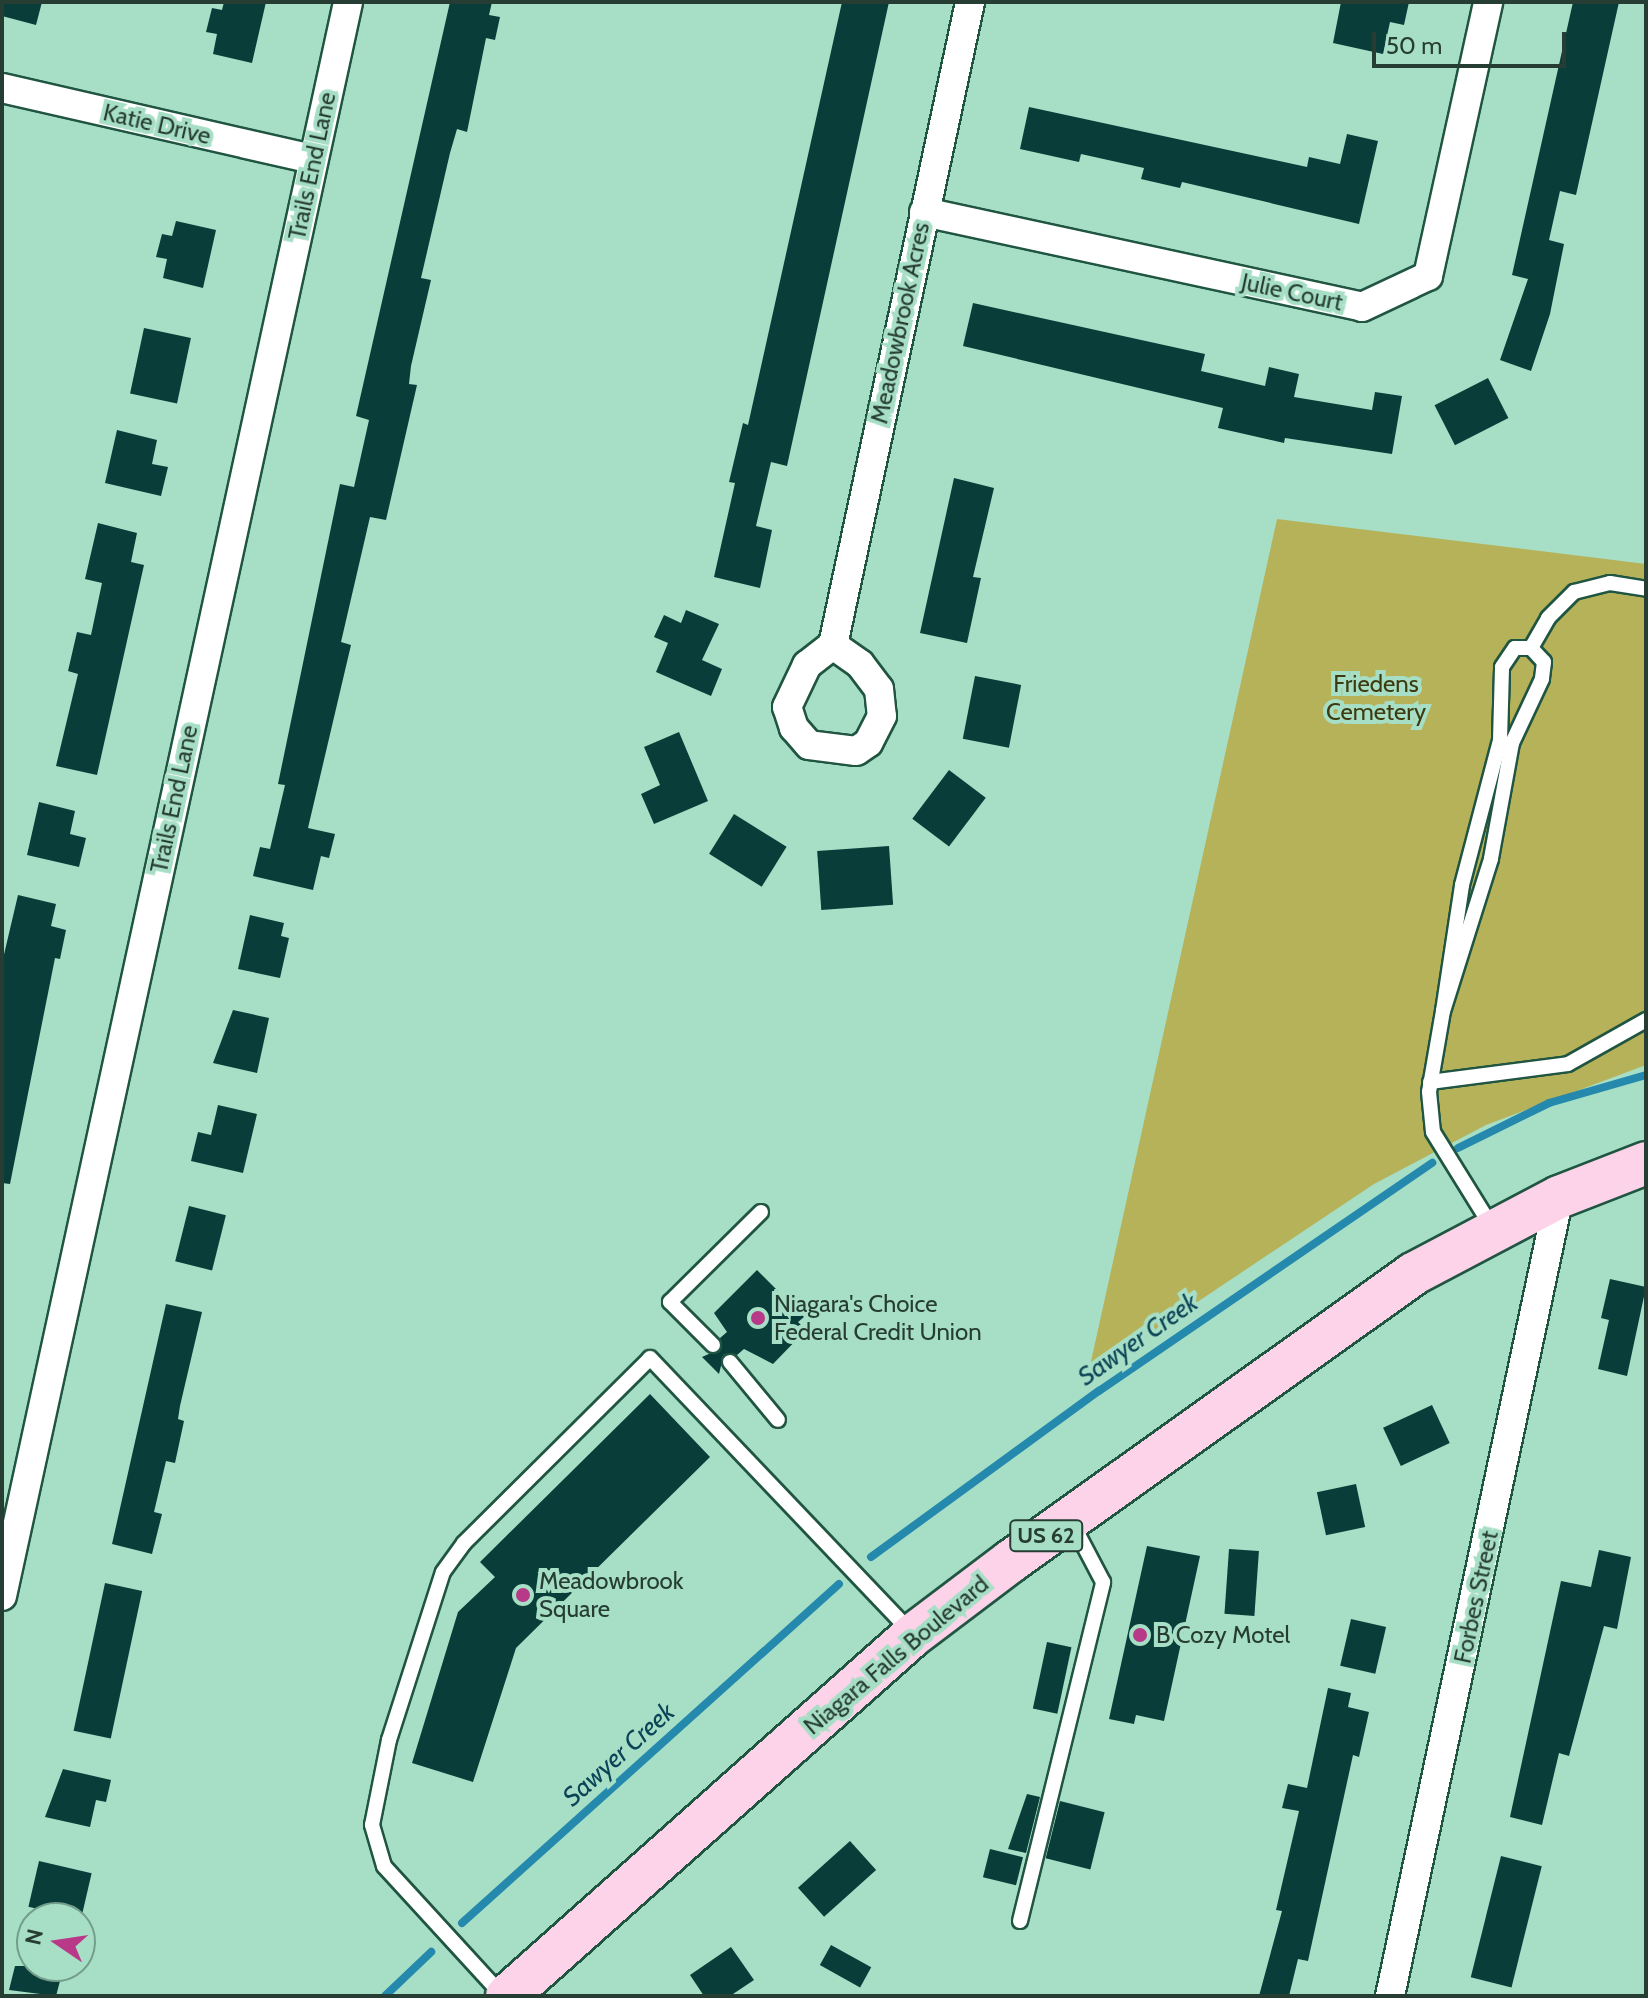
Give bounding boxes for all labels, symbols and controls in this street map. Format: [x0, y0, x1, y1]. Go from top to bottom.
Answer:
scale bar [1376, 16, 1570, 66]
text: 50 m [1386, 31, 1442, 60]
street label: Trails End Lane [282, 90, 342, 242]
street label: Katie Drive [100, 98, 214, 150]
street label: Meadowbrook Acres [865, 220, 935, 426]
street label: Julie Court [1239, 267, 1345, 317]
park label: Friedens Cemetery [1326, 670, 1426, 726]
street label: Trails End Lane [144, 723, 204, 875]
water label: Sawyer Creek [1072, 1287, 1204, 1393]
place label: Niagara's Choice Federal Credit Union [774, 1290, 982, 1346]
marker: Niagara's Choice Federal Credit Union [749, 1309, 767, 1327]
road number: US 62 [1008, 1518, 1084, 1554]
street label: Forbes Street [1448, 1528, 1504, 1666]
place label: Meadowbrook Square [539, 1567, 684, 1623]
street label: Niagara Falls Boulevard [798, 1569, 994, 1741]
marker: Meadowbrook Square [514, 1586, 532, 1604]
place label: B Cozy Motel [1156, 1621, 1290, 1649]
marker: B Cozy Motel [1131, 1626, 1149, 1644]
water label: Sawyer Creek [557, 1697, 681, 1813]
north arrow [16, 1902, 96, 1982]
text: N [19, 1926, 49, 1948]

